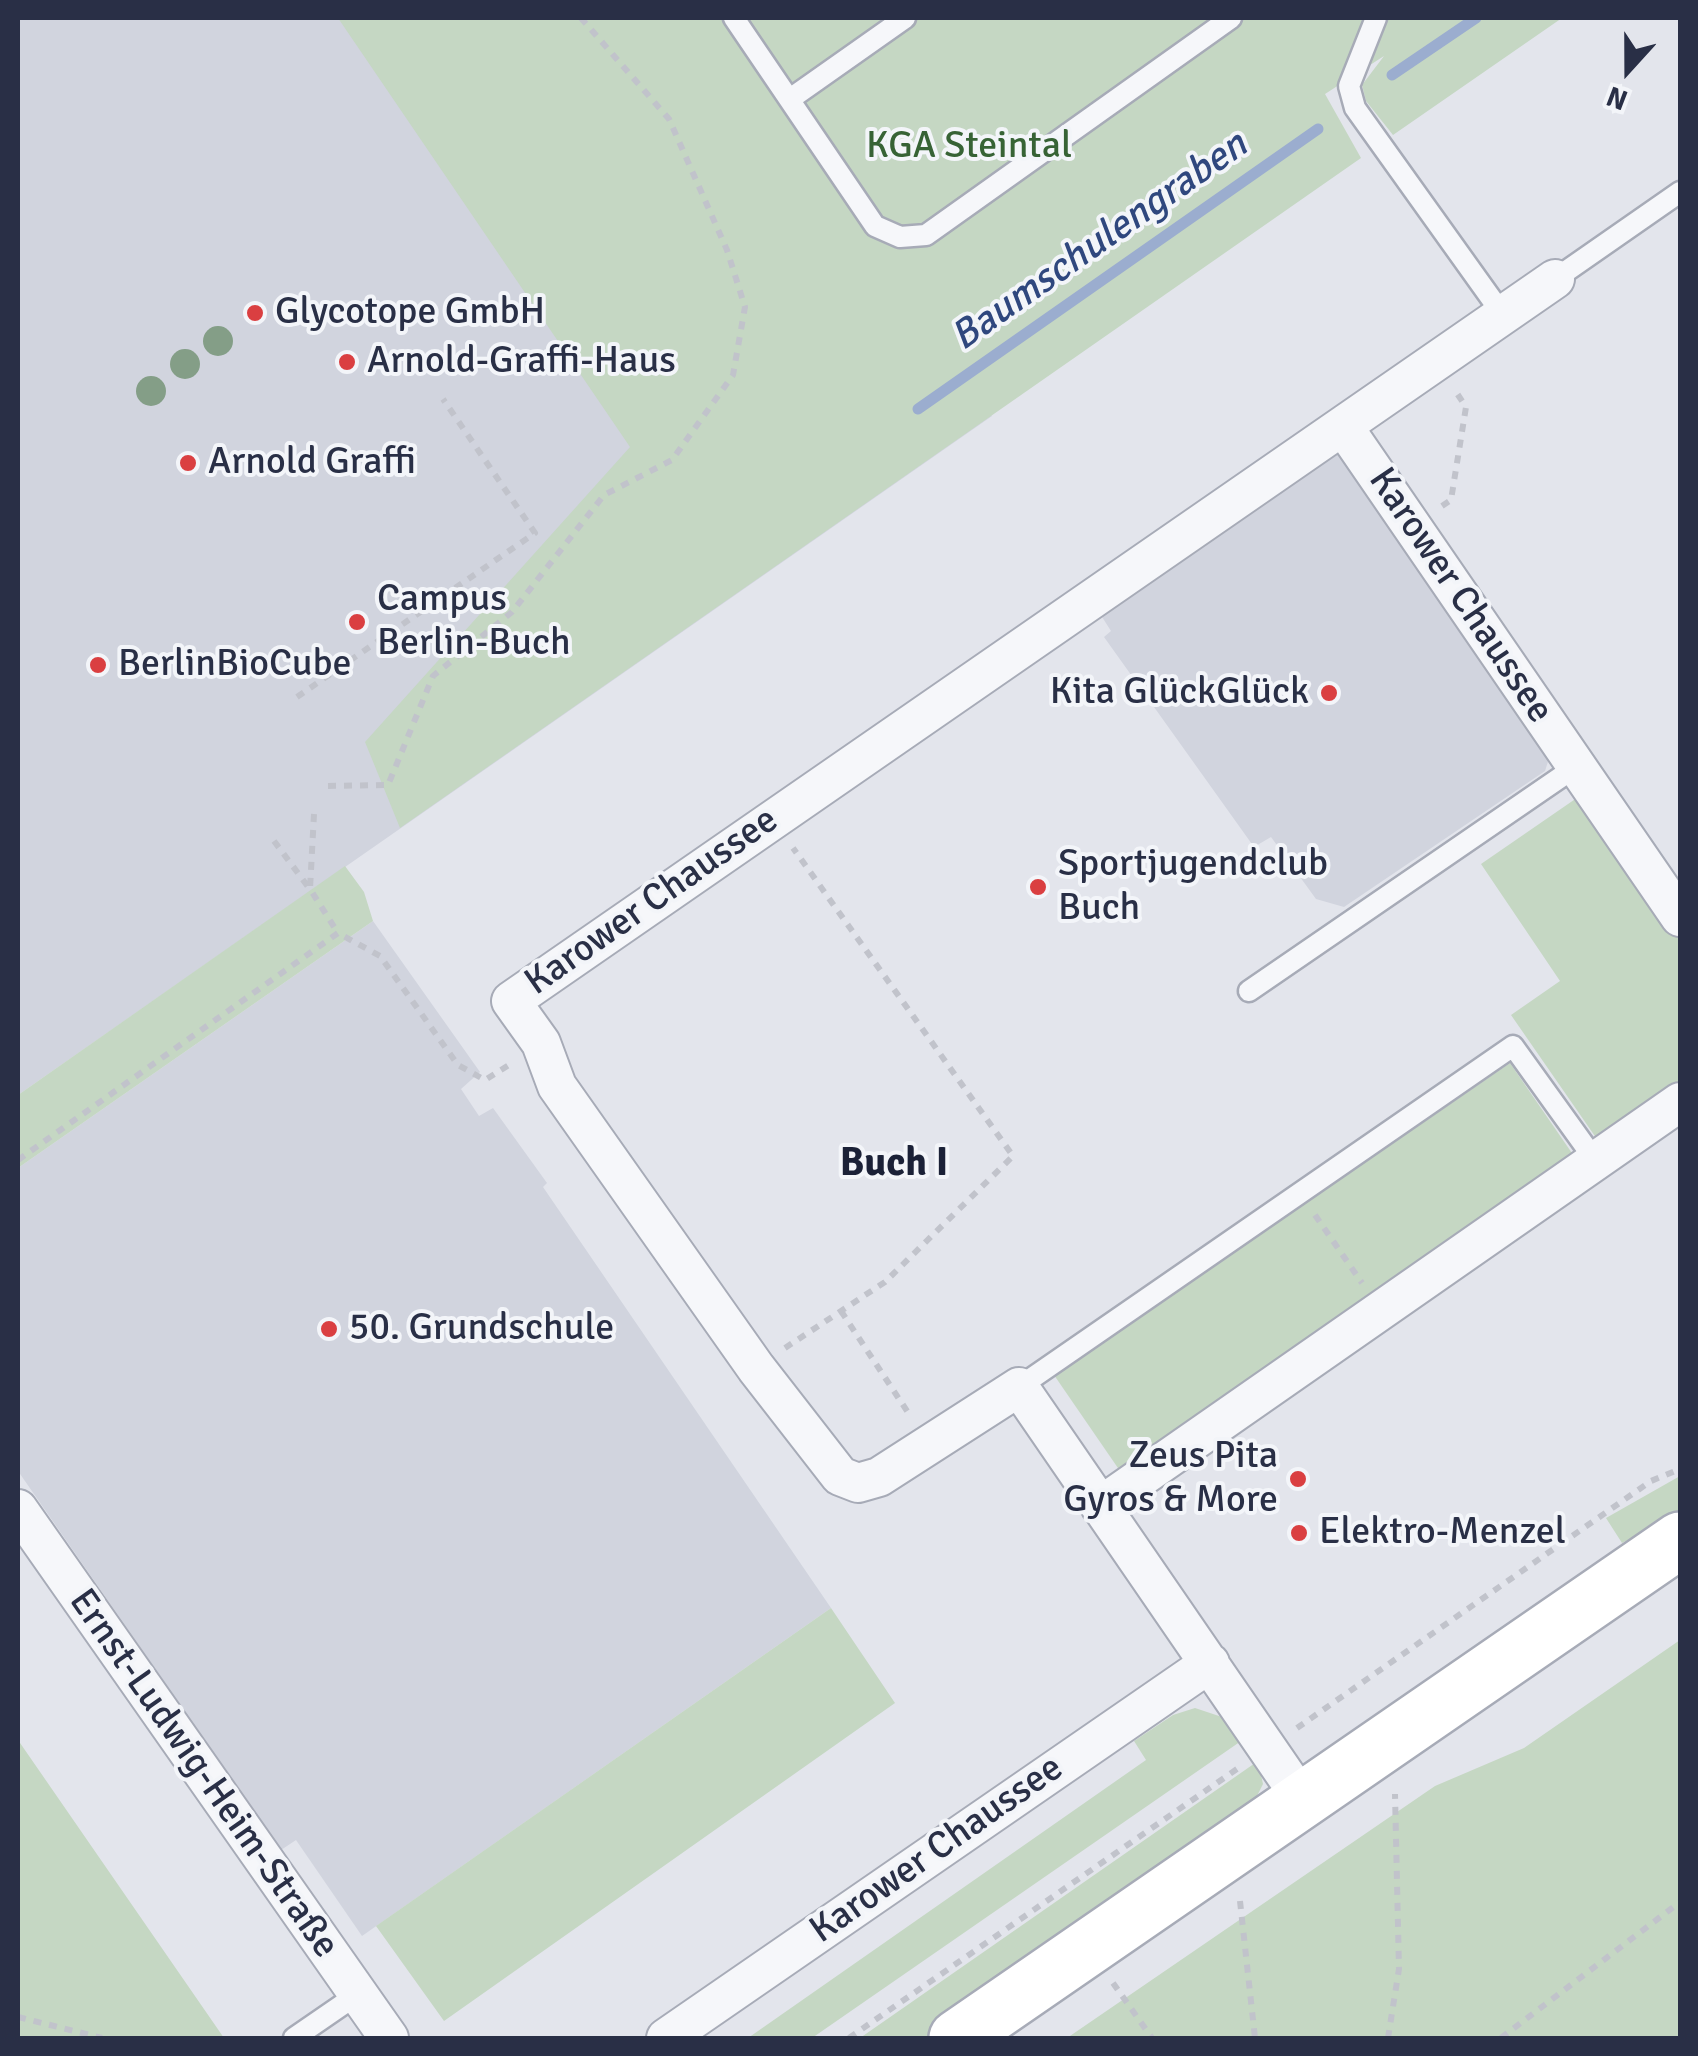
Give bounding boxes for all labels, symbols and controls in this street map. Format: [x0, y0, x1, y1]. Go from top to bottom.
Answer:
north arrow [1578, 20, 1678, 120]
text: N [1602, 79, 1632, 117]
water label: Baumschulengraben [943, 122, 1257, 362]
park label: KGA Steintal [866, 124, 1072, 170]
place label: Glycotope GmbH [275, 290, 545, 336]
marker: Glycotope GmbH [244, 302, 266, 324]
place label: Arnold-Graffi-Haus [367, 339, 676, 385]
marker: Arnold-Graffi-Haus [336, 351, 358, 373]
place label: Arnold Graffi [208, 440, 416, 486]
marker: Arnold Graffi [177, 452, 199, 474]
street label: Karower Chaussee [1358, 460, 1562, 732]
place label: Campus Berlin-Buch [377, 577, 571, 666]
marker: Campus Berlin-Buch [346, 611, 368, 633]
place label: BerlinBioCube [118, 642, 352, 688]
marker: BerlinBioCube [87, 654, 109, 676]
place label: Kita GlückGlück [1050, 670, 1309, 716]
marker: Kita GlückGlück [1318, 682, 1340, 704]
street label: Karower Chaussee [517, 798, 787, 1006]
place label: Sportjugendclub Buch [1058, 842, 1328, 932]
marker: Sportjugendclub Buch [1027, 876, 1049, 898]
district label: Buch I [840, 1140, 948, 1188]
place label: 50. Grundschule [349, 1306, 614, 1352]
marker: 50. Grundschule [318, 1318, 340, 1340]
place label: Zeus Pita Gyros & More [1063, 1434, 1278, 1524]
marker: Zeus Pita Gyros & More [1287, 1468, 1309, 1490]
place label: Elektro-Menzel [1319, 1510, 1566, 1556]
marker: Elektro-Menzel [1288, 1522, 1310, 1544]
street label: Ernst-Ludwig-Heim-Straße [58, 1581, 348, 1967]
street label: Karower Chaussee [802, 1746, 1072, 1954]

